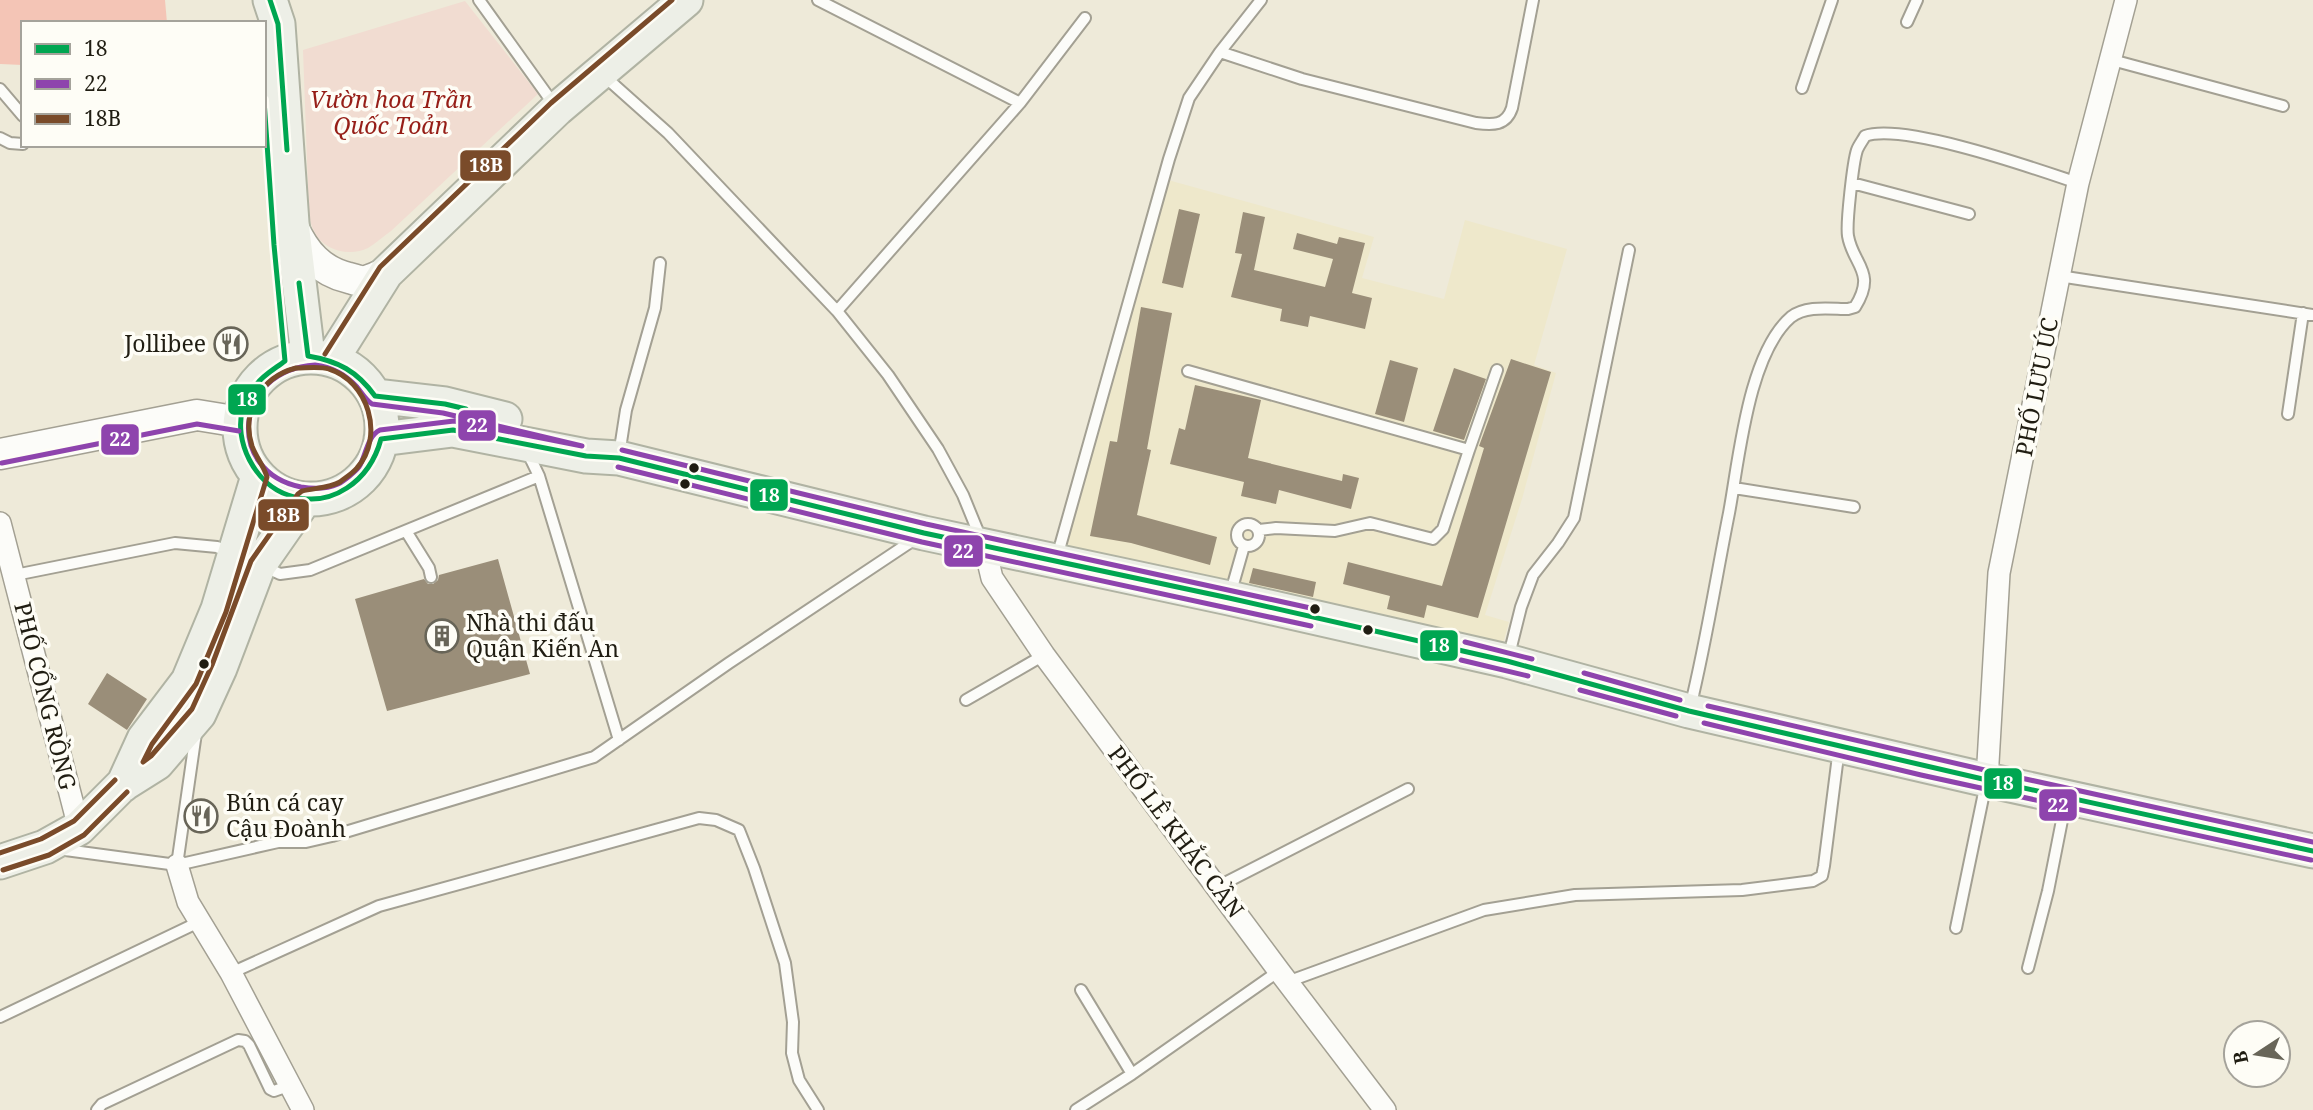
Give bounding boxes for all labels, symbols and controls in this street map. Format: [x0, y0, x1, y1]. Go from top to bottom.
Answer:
legend [21, 21, 266, 147]
text: 18 [84, 34, 107, 62]
text: 22 [84, 69, 107, 97]
park label: Vườn hoa Trần Quốc Toản [310, 83, 472, 141]
text: 18B [84, 104, 121, 132]
line badge: 18B [459, 149, 512, 182]
text: 18B [469, 152, 503, 178]
street label: PHỐ LƯU ÚC [2007, 315, 2065, 459]
restaurant icon: Jollibee [212, 325, 250, 363]
place label: Jollibee [123, 327, 206, 359]
line badge: 18 [227, 383, 267, 416]
text: 18 [236, 386, 258, 412]
line badge: 22 [457, 409, 497, 442]
text: 22 [466, 412, 488, 438]
line badge: 22 [100, 423, 140, 456]
text: 22 [109, 426, 131, 452]
unlabelled marker [687, 461, 701, 475]
unlabelled marker [678, 477, 692, 491]
line badge: 18 [749, 478, 789, 512]
text: 18 [758, 482, 780, 508]
line badge: 18B [257, 498, 310, 532]
text: 18B [266, 502, 300, 528]
line badge: 22 [943, 534, 984, 568]
text: 22 [952, 538, 974, 564]
street label: PHỐ CỔNG RỒNG [7, 599, 85, 793]
unlabelled marker [1308, 602, 1322, 616]
place label: Nhà thi đấu Quận Kiến An [466, 606, 619, 664]
building icon: Nhà thi đấu Quận Kiến An [423, 617, 461, 655]
unlabelled marker [1361, 623, 1375, 637]
line badge: 18 [1419, 629, 1459, 662]
text: 18 [1428, 632, 1450, 658]
unlabelled marker [197, 657, 211, 671]
street label: PHỐ LÊ KHẮC CẦN [1101, 739, 1252, 924]
line badge: 18 [1983, 767, 2023, 800]
text: 18 [1992, 770, 2014, 796]
place label: Bún cá cay Cậu Đoành [226, 786, 346, 844]
line badge: 22 [2038, 788, 2078, 822]
text: 22 [2047, 792, 2069, 818]
restaurant icon: Bún cá cay Cậu Đoành [182, 797, 220, 835]
north arrow [2222, 1019, 2292, 1089]
text: B [2226, 1048, 2254, 1066]

